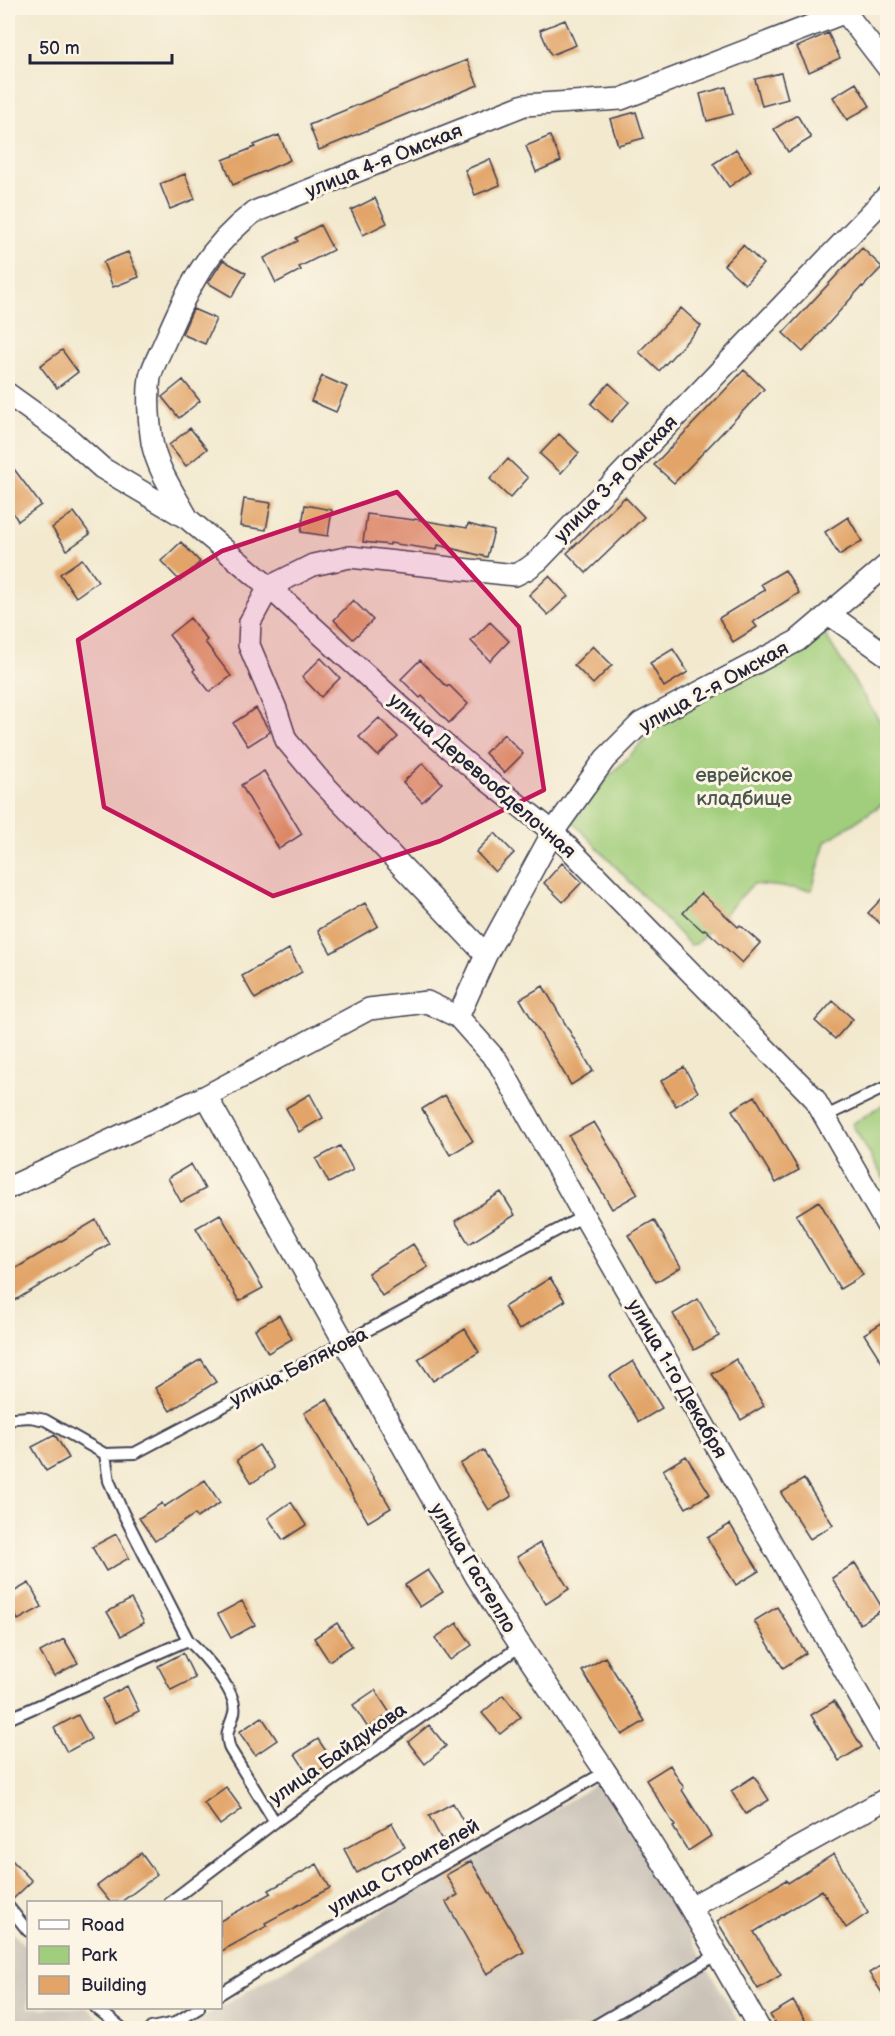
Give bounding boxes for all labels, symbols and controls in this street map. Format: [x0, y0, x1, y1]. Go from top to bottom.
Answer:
scale bar [30, 27, 172, 65]
text: 50 m [39, 38, 80, 59]
street label: улица 4-я Омская [302, 119, 466, 203]
street label: улица 3-я Омская [549, 410, 683, 548]
street label: улица 2-я Омская [635, 636, 793, 738]
street label: улица Деревообделочная [383, 688, 581, 864]
park label: еврейское кладбище [695, 764, 793, 811]
street label: улица 1-го Декабря [622, 1295, 732, 1463]
street label: улица Белякова [226, 1322, 372, 1412]
street label: улица Гастелло [425, 1499, 521, 1637]
street label: улица Байдукова [265, 1698, 411, 1810]
street label: улица Строителей [324, 1814, 484, 1920]
legend [27, 1901, 222, 2009]
text: Road [81, 1915, 125, 1936]
text: Park [81, 1945, 117, 1966]
text: Building [81, 1975, 147, 1996]

